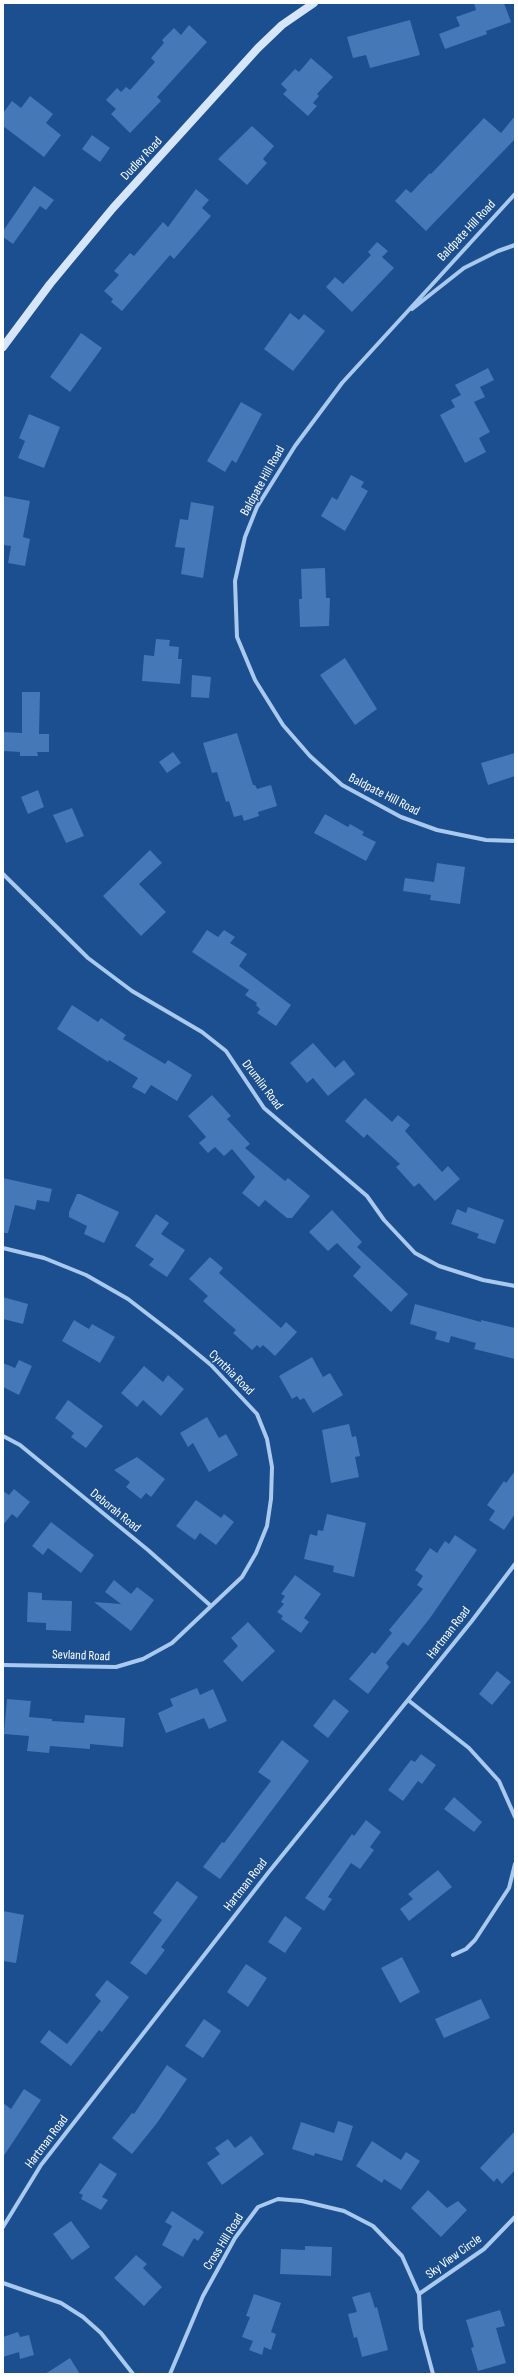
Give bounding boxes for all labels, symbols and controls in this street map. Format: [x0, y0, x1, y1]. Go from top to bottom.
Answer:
street label: Dudley Road [118, 134, 166, 184]
street label: Baldpate Hill Road [435, 197, 499, 265]
street label: Baldpate Hill Road [237, 443, 289, 519]
street label: Baldpate Hill Road [346, 770, 422, 820]
street label: Drumlin Road [238, 1057, 286, 1113]
street label: Cynthia Road [205, 1347, 257, 1399]
street label: Deborah Road [87, 1486, 143, 1536]
street label: Hartman Road [424, 1604, 474, 1662]
street label: Sevland Road [52, 1647, 110, 1665]
street label: Hartman Road [221, 1856, 271, 1914]
street label: Hartman Road [22, 2113, 72, 2171]
street label: Cross Hill Road [200, 2211, 248, 2273]
street label: Sky View Circle [423, 2231, 485, 2283]

